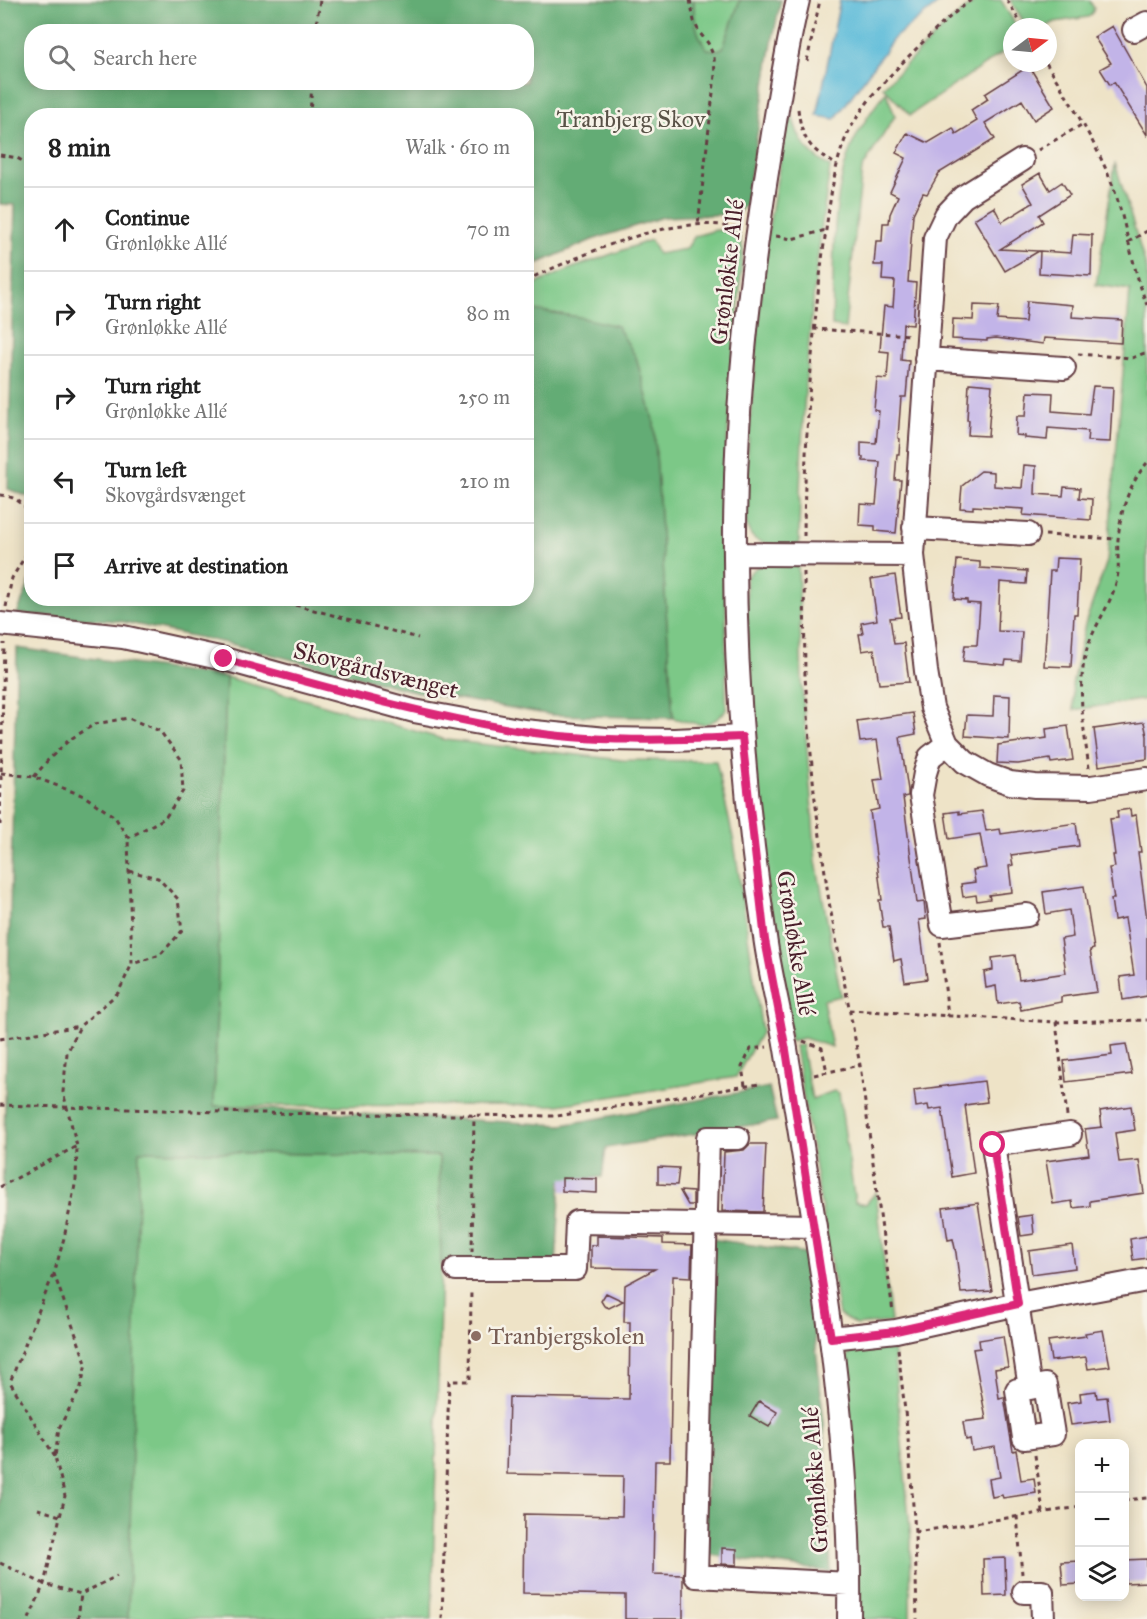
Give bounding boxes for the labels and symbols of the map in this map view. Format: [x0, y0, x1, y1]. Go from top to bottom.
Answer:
north arrow [1003, 18, 1057, 72]
park label: Tranbjerg Skov [556, 104, 707, 134]
street label: Grønløkke Allé [703, 197, 751, 347]
street label: Skovgårdsvænget [290, 635, 462, 705]
route end [210, 645, 236, 671]
street label: Grønløkke Allé [770, 868, 822, 1018]
route start [979, 1131, 1005, 1157]
place label: Tranbjergskolen [488, 1321, 645, 1351]
marker: Tranbjergskolen [469, 1329, 483, 1343]
street label: Grønløkke Allé [795, 1406, 835, 1554]

